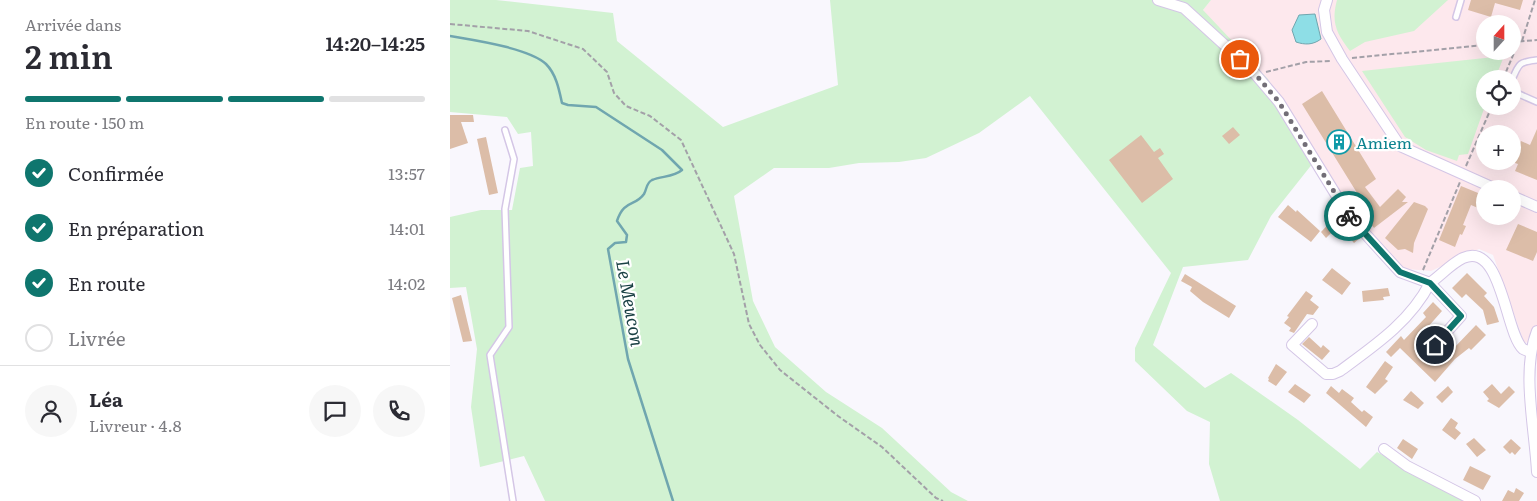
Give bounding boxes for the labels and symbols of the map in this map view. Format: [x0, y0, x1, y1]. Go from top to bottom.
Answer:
north arrow [1476, 15, 1521, 60]
pin [1219, 38, 1261, 80]
building icon: Amiem [1326, 129, 1352, 155]
place label: Amiem [1356, 130, 1412, 154]
courier [1324, 191, 1374, 241]
water label: Le Meucon [610, 258, 652, 349]
pin [1414, 324, 1456, 366]

